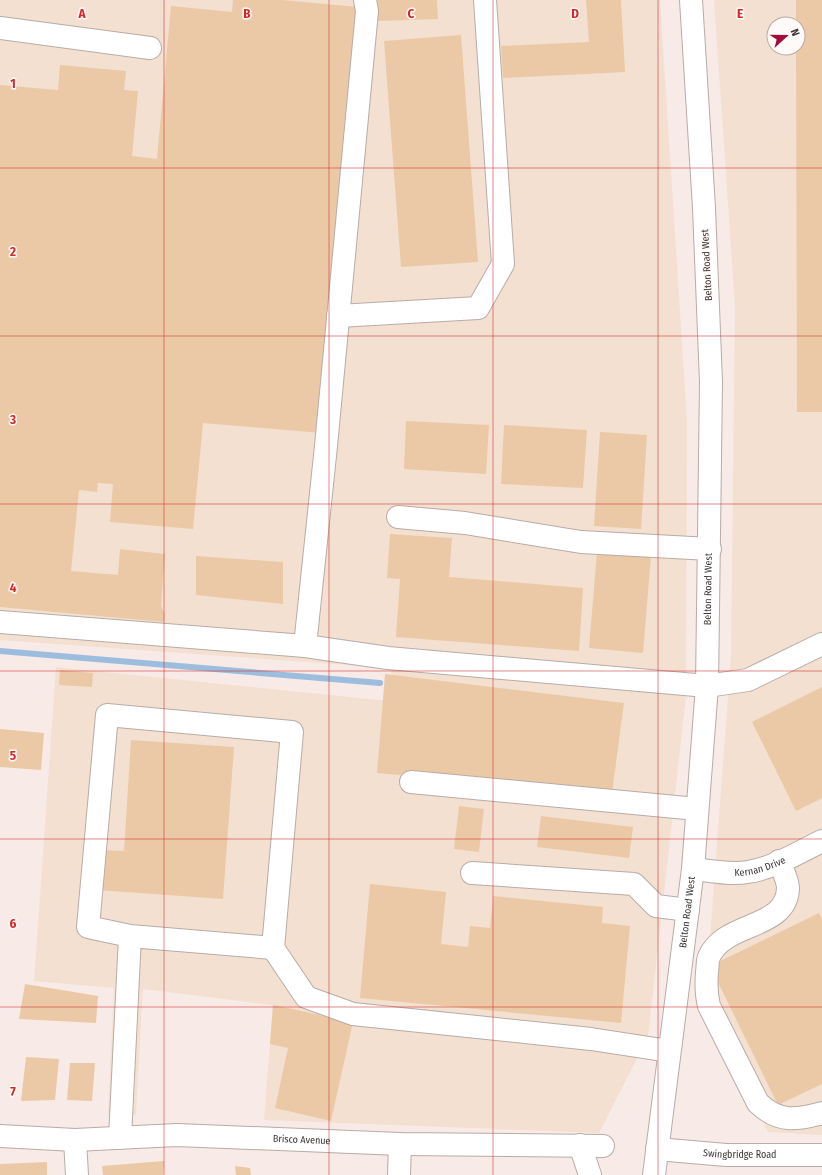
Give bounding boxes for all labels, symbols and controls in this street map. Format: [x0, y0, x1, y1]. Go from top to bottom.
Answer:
text: A [77, 6, 86, 21]
text: B [243, 6, 251, 21]
text: C [408, 6, 415, 21]
text: D [571, 6, 579, 21]
text: E [737, 6, 743, 21]
north arrow [766, 16, 806, 56]
text: N [788, 27, 802, 38]
text: 1 [10, 76, 16, 91]
street label: Belton Road West [699, 228, 715, 301]
text: 2 [9, 244, 16, 259]
text: 3 [9, 412, 16, 427]
street label: Belton Road West [702, 552, 715, 625]
text: 4 [10, 580, 17, 595]
text: 5 [10, 748, 16, 763]
street label: Kernan Drive [734, 854, 787, 879]
street label: Belton Road West [677, 875, 698, 949]
text: 6 [10, 916, 17, 931]
text: 7 [10, 1084, 16, 1099]
street label: Brisco Avenue [273, 1133, 331, 1147]
street label: Swingbridge Road [703, 1147, 776, 1161]

